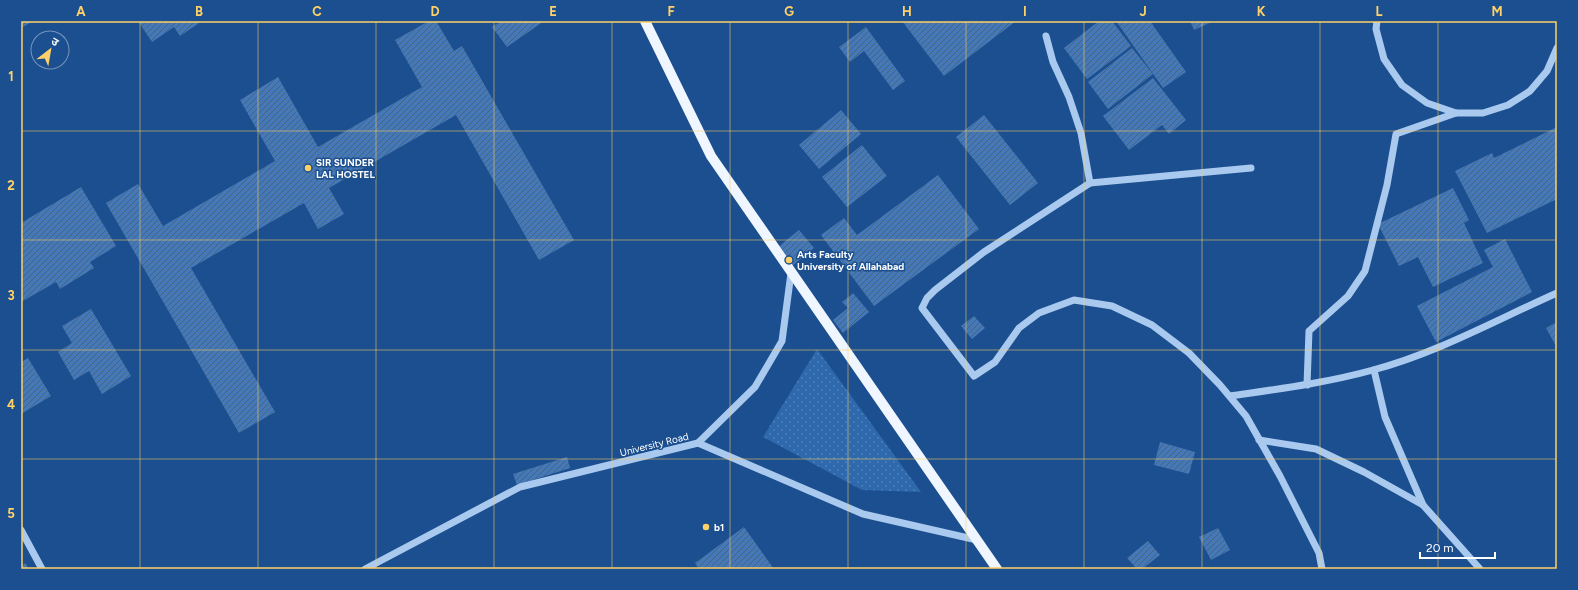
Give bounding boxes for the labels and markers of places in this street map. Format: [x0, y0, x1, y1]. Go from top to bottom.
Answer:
place label: SIR SUNDER LAL HOSTEL [316, 156, 375, 181]
marker: SIR SUNDER LAL HOSTEL [303, 163, 313, 173]
place label: Arts Faculty University of Allahabad [797, 248, 904, 273]
marker: Arts Faculty University of Allahabad [784, 255, 794, 265]
place label: b1 [714, 521, 724, 534]
marker: b1 [701, 522, 711, 532]

